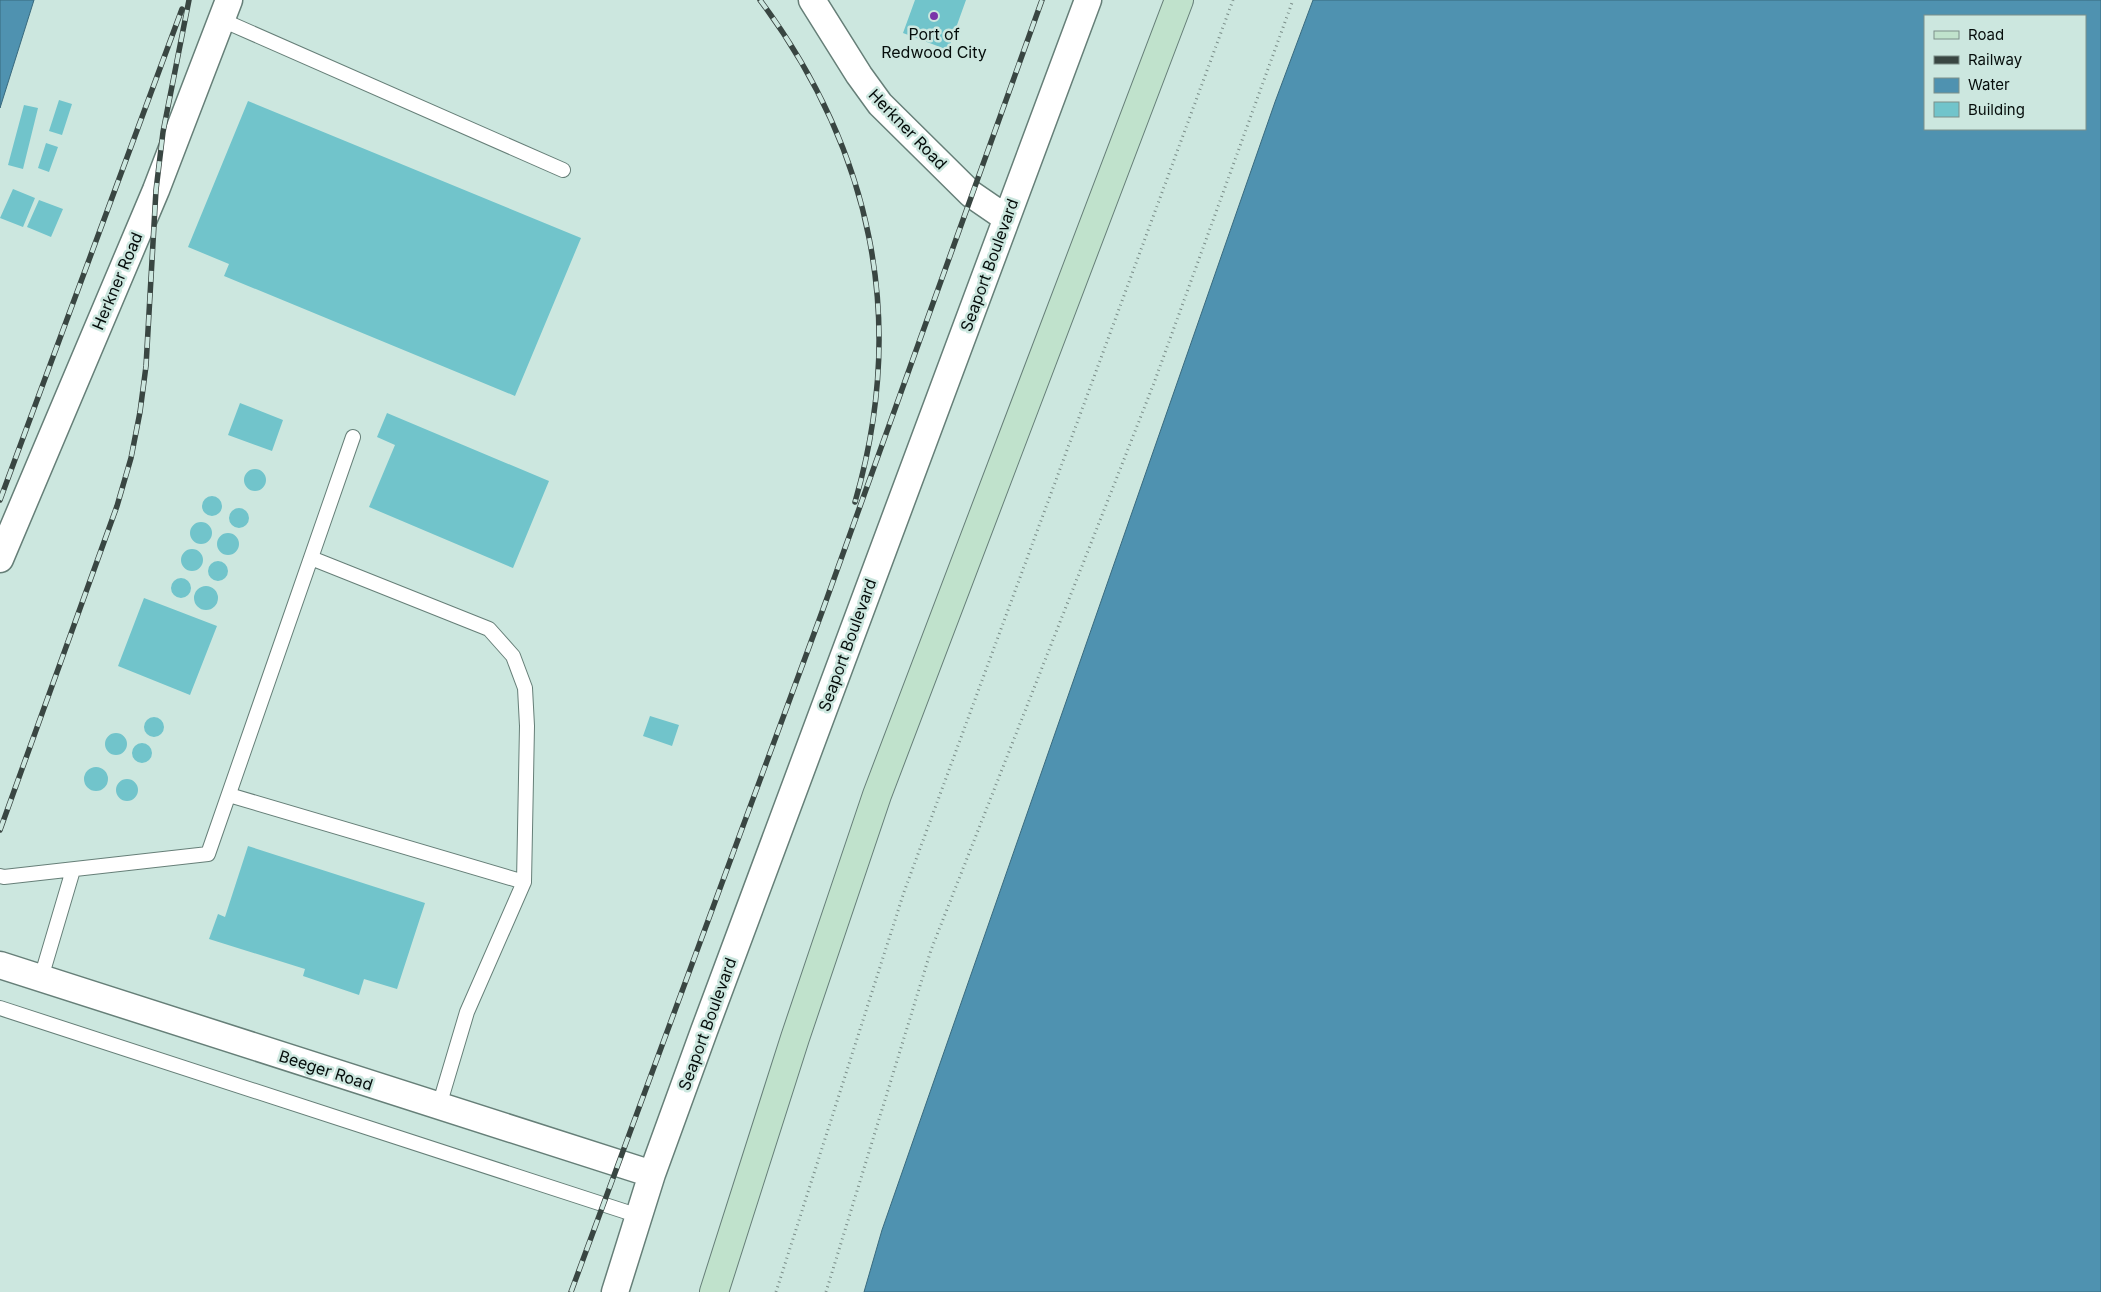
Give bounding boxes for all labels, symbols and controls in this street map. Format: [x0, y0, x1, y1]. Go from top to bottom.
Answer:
marker: Port of Redwood City [928, 10, 940, 22]
legend [1924, 15, 2086, 130]
place label: Port of Redwood City [881, 24, 987, 62]
text: Road [1968, 25, 2004, 44]
text: Railway [1968, 50, 2023, 69]
text: Water [1968, 75, 2010, 94]
street label: Herkner Road [865, 85, 951, 173]
text: Building [1968, 100, 2025, 119]
street label: Seaport Boulevard [956, 196, 1022, 334]
street label: Herkner Road [87, 229, 147, 333]
street label: Seaport Boulevard [814, 576, 880, 714]
street label: Seaport Boulevard [674, 955, 740, 1093]
street label: Beeger Road [277, 1045, 375, 1095]

